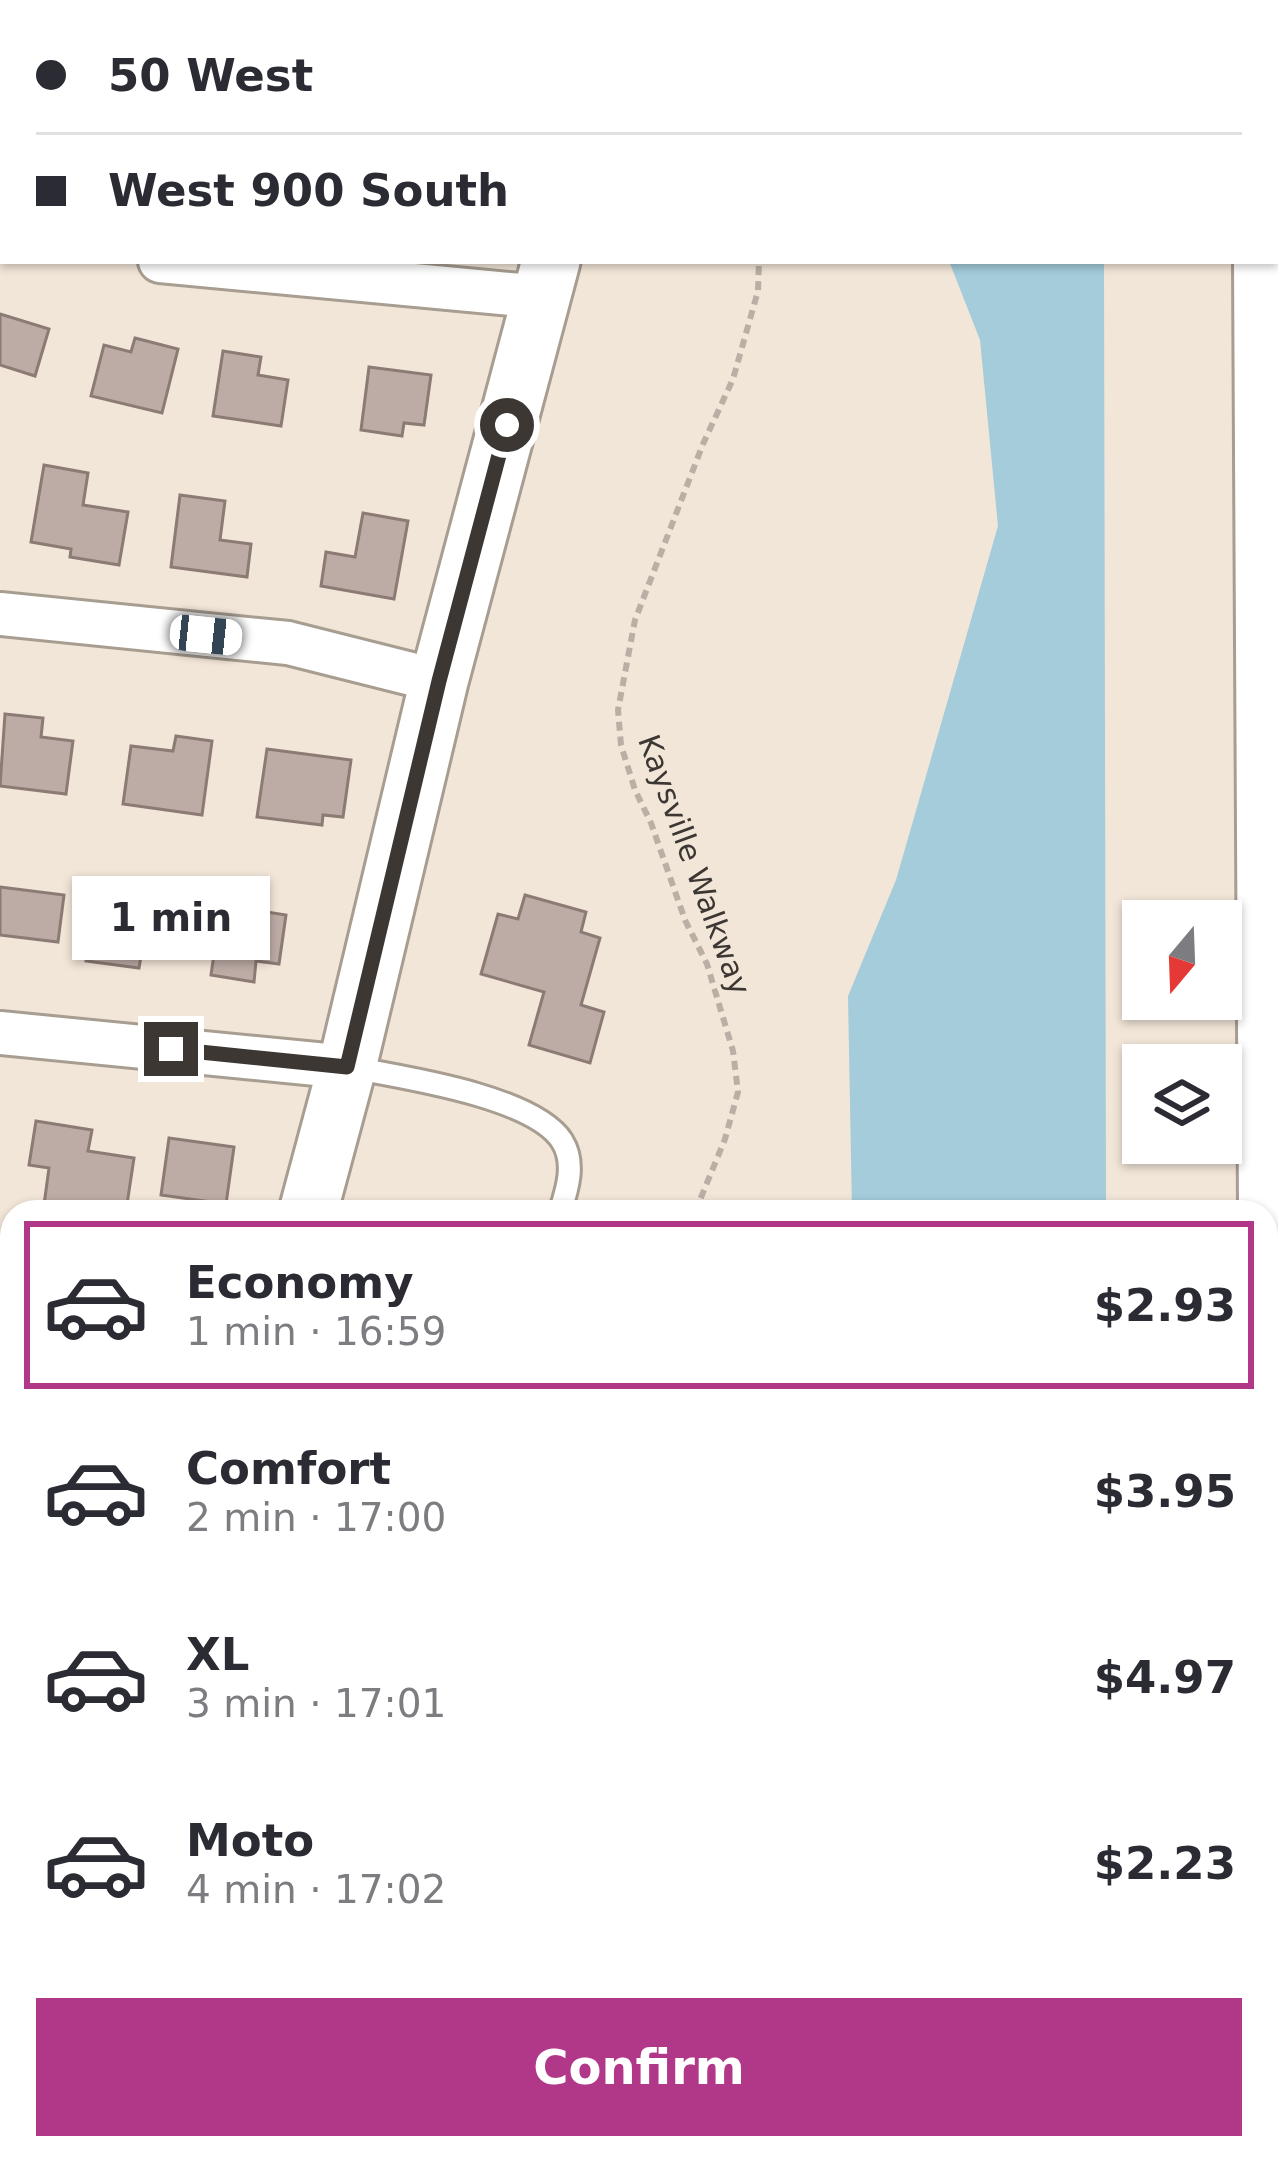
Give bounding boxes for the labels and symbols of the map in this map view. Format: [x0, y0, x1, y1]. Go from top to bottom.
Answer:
route start [480, 398, 534, 452]
car [168, 613, 244, 657]
street label: Kaysville Walkway [631, 730, 758, 1000]
callout: 1 min [72, 875, 270, 959]
north arrow [1122, 900, 1242, 1020]
route end [144, 1022, 198, 1076]

